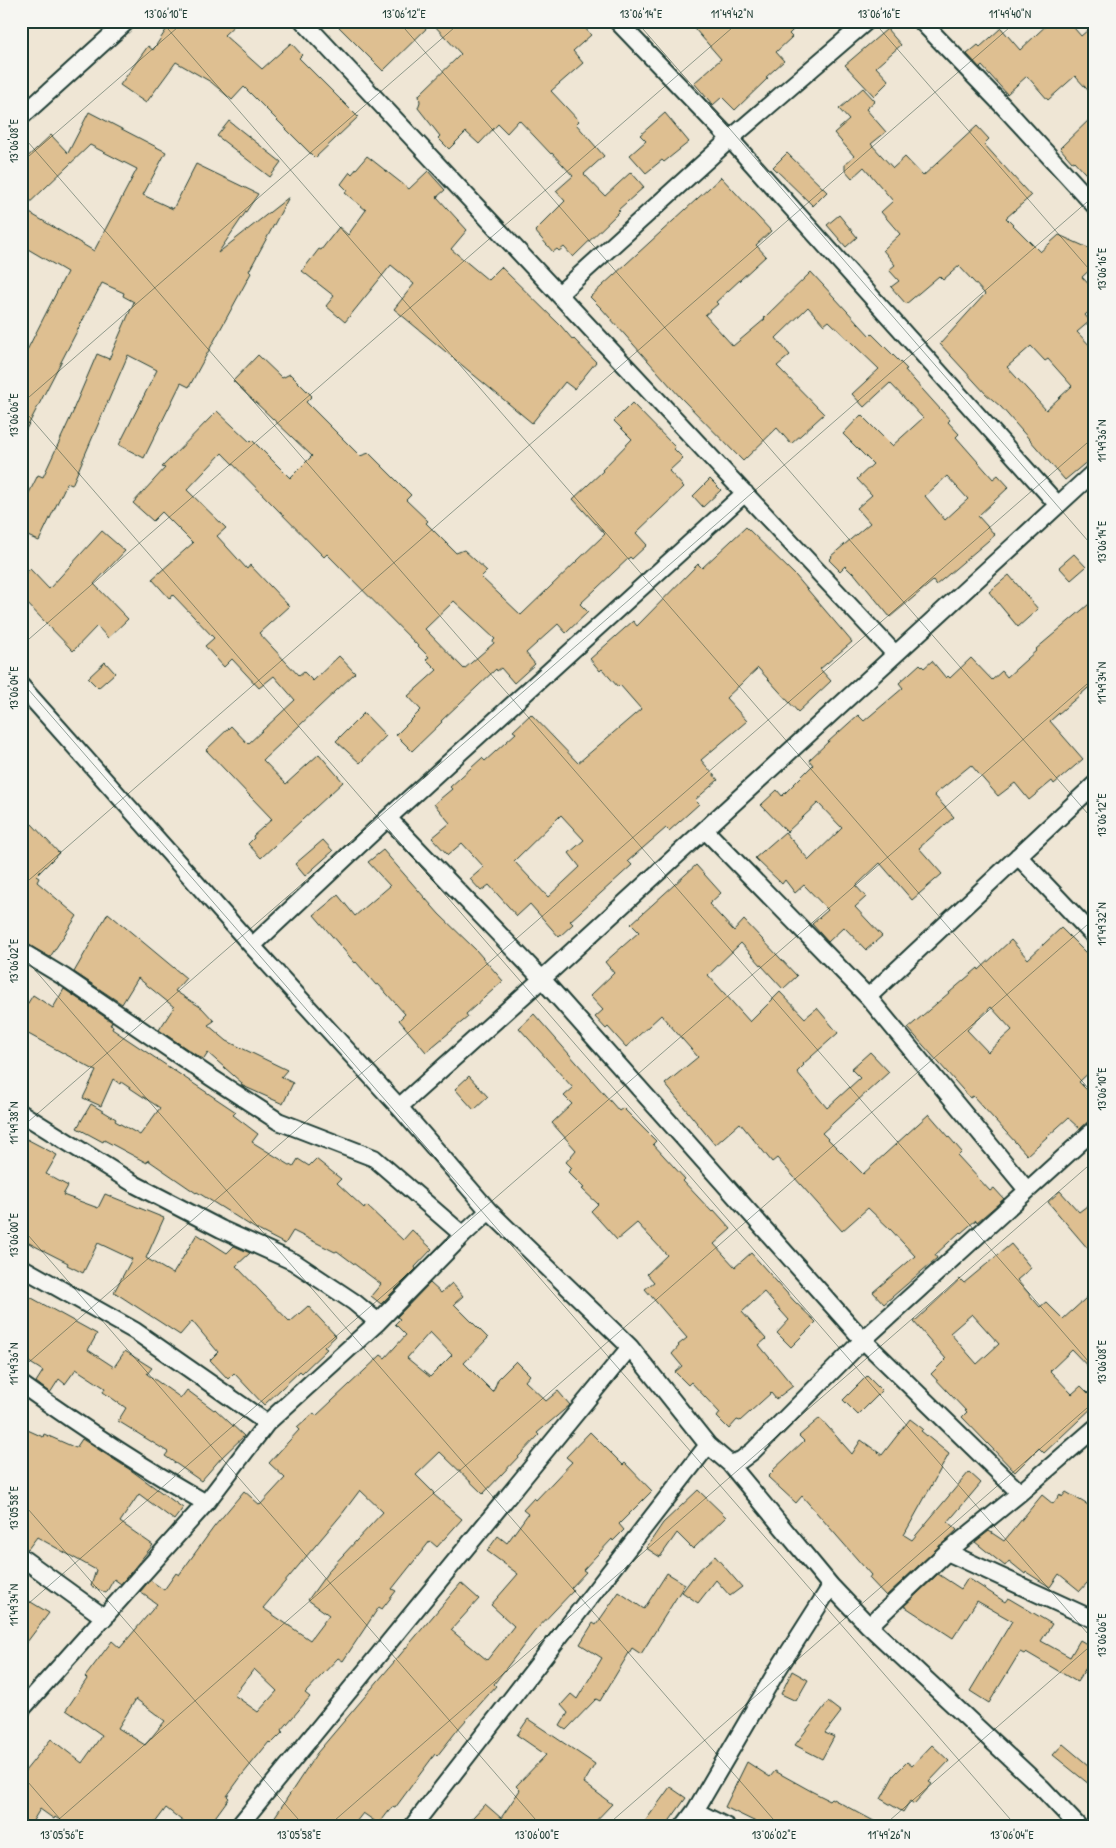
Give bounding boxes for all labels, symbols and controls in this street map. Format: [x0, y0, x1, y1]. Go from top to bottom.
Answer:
text: 13°06'10"E [144, 5, 188, 22]
text: 13°06'12"E [382, 5, 426, 22]
text: 13°06'14"E [620, 5, 663, 22]
text: 11°49'42"N [711, 5, 753, 22]
text: 13°06'16"E [858, 5, 901, 22]
text: 11°49'40"N [989, 5, 1031, 22]
text: 13°06'08"E [5, 118, 22, 163]
text: 13°06'16"E [1093, 247, 1110, 290]
text: 13°06'06"E [5, 392, 22, 437]
text: 11°49'36"N [1093, 420, 1110, 462]
text: 13°06'14"E [1093, 520, 1110, 563]
text: 11°49'34"N [1093, 662, 1110, 704]
text: 13°06'04"E [5, 666, 22, 710]
text: 13°06'12"E [1093, 793, 1110, 837]
text: 11°49'32"N [1093, 902, 1110, 946]
text: 13°06'02"E [5, 938, 22, 983]
text: 13°06'10"E [1093, 1067, 1110, 1111]
text: 11°49'38"N [5, 1102, 22, 1144]
text: 13°06'00"E [5, 1212, 22, 1257]
text: 13°06'08"E [1093, 1339, 1110, 1384]
text: 11°49'36"N [5, 1343, 22, 1385]
text: 13°05'58"E [5, 1485, 22, 1530]
text: 11°49'34"N [5, 1584, 22, 1626]
text: 13°06'06"E [1093, 1612, 1110, 1657]
text: 13°05'56"E [40, 1826, 85, 1843]
text: 13°05'58"E [277, 1826, 322, 1843]
text: 13°06'00"E [515, 1826, 560, 1843]
text: 13°06'02"E [752, 1826, 797, 1843]
text: 11°49'26"N [868, 1826, 910, 1843]
text: 13°06'04"E [990, 1826, 1034, 1843]

